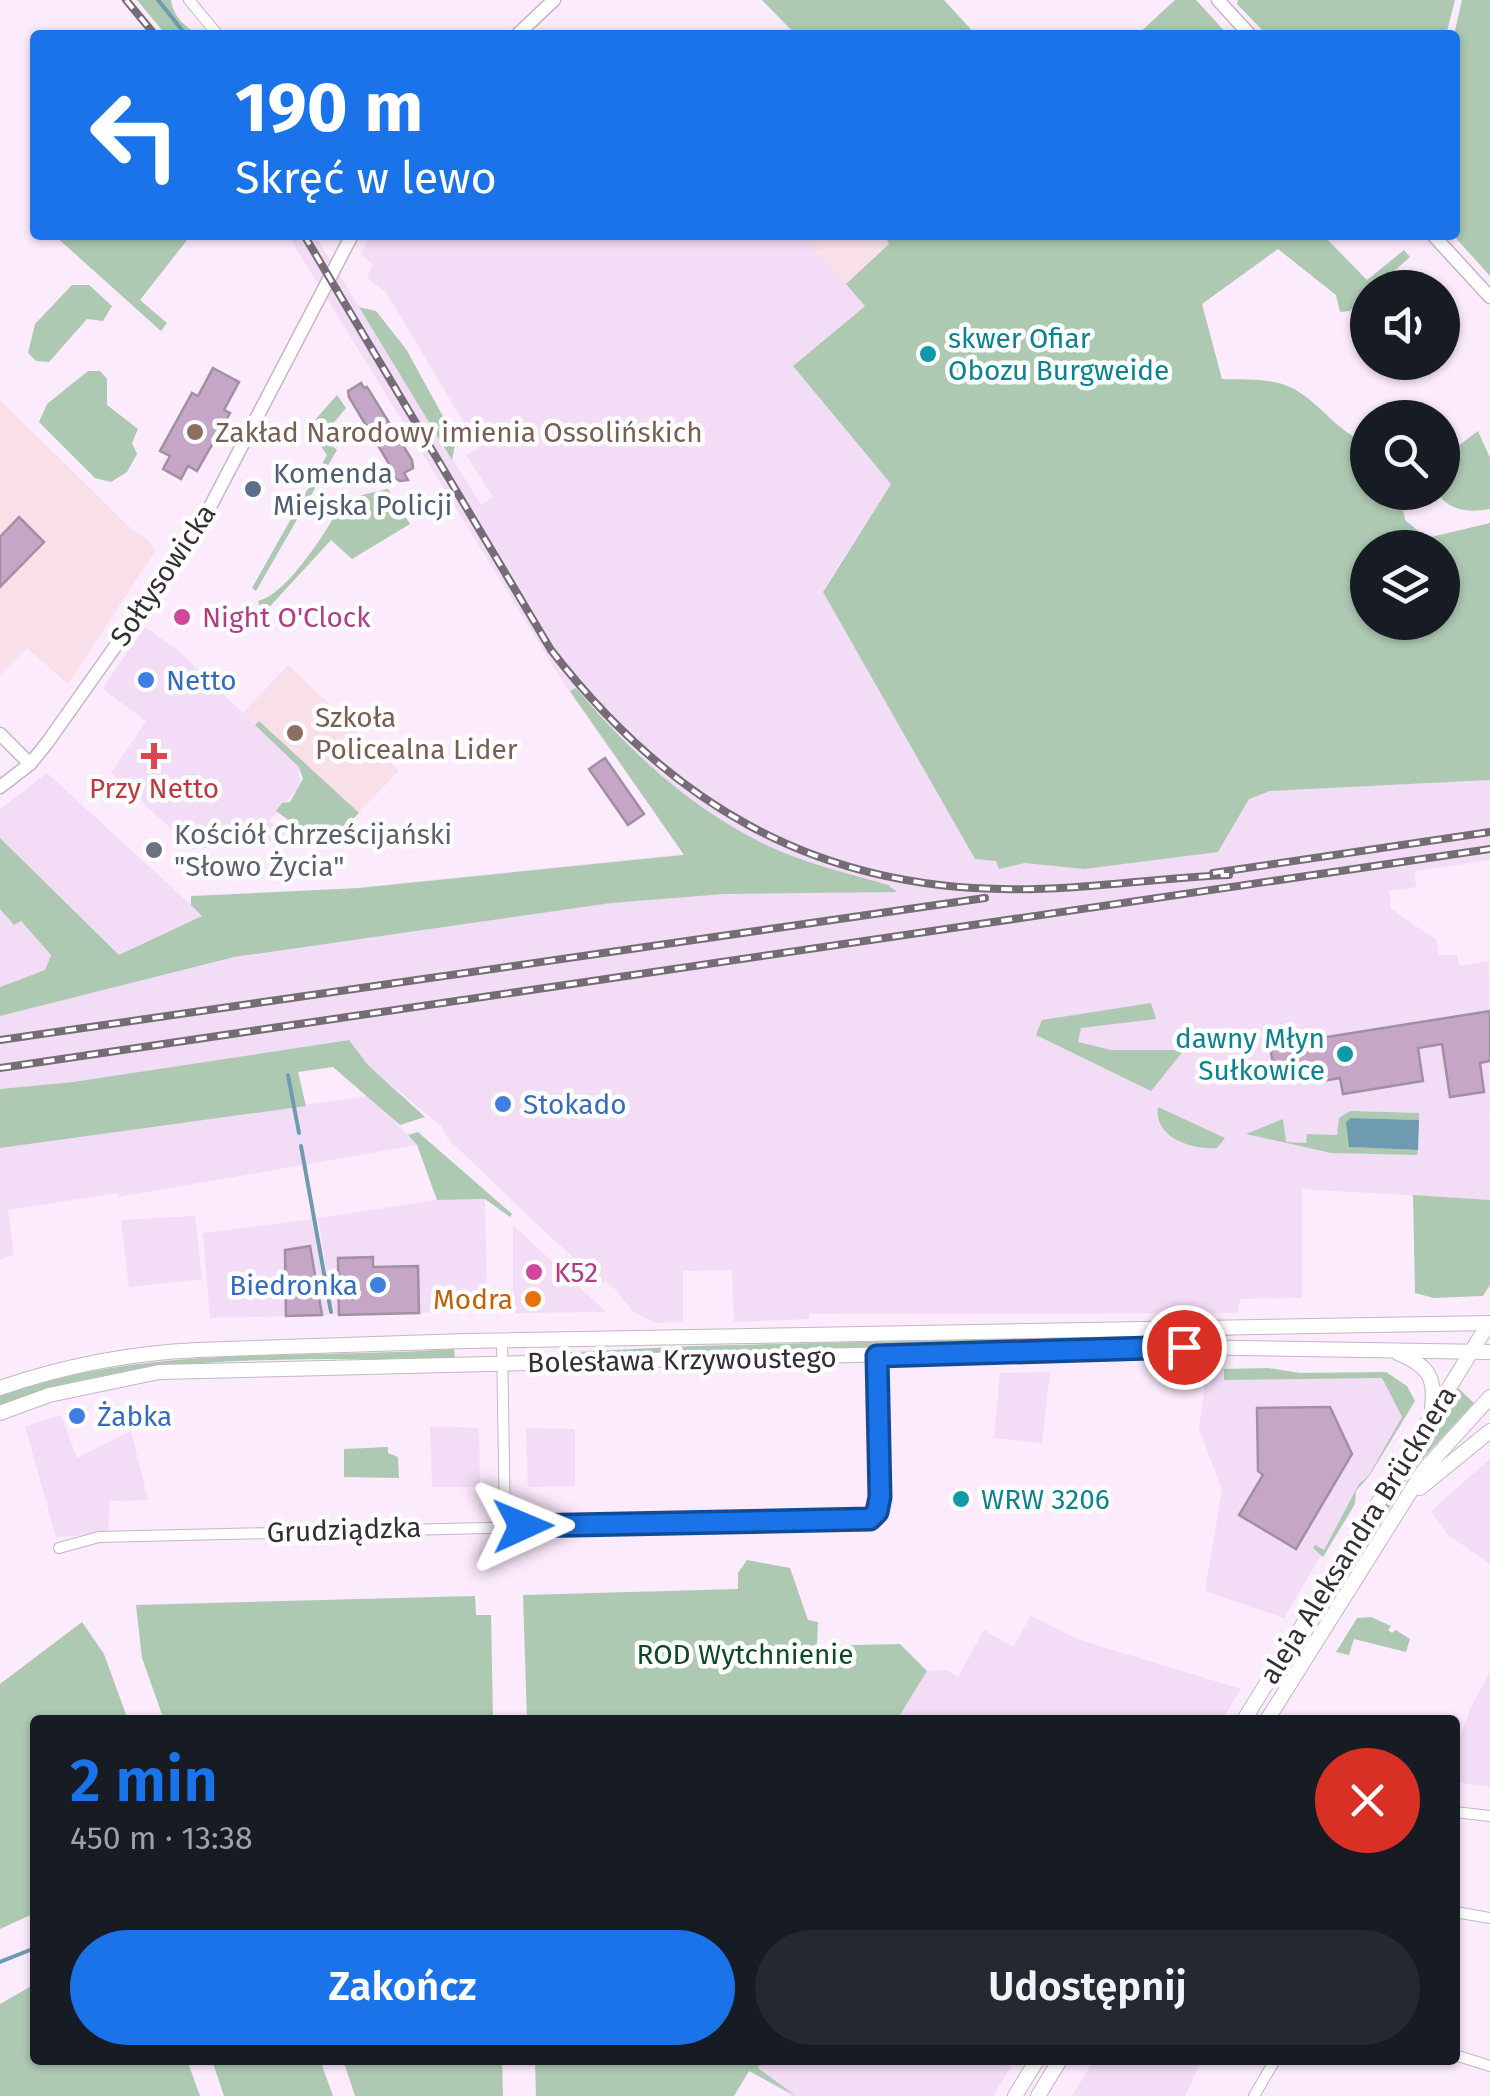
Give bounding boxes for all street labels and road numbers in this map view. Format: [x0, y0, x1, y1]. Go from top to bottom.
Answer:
street label: Sołtysowicka [104, 498, 222, 652]
street label: Bolesława Krzywoustego [527, 1341, 837, 1379]
street label: aleja Aleksandra Brücknera [1253, 1380, 1463, 1690]
street label: Grudziądzka [266, 1511, 422, 1549]

